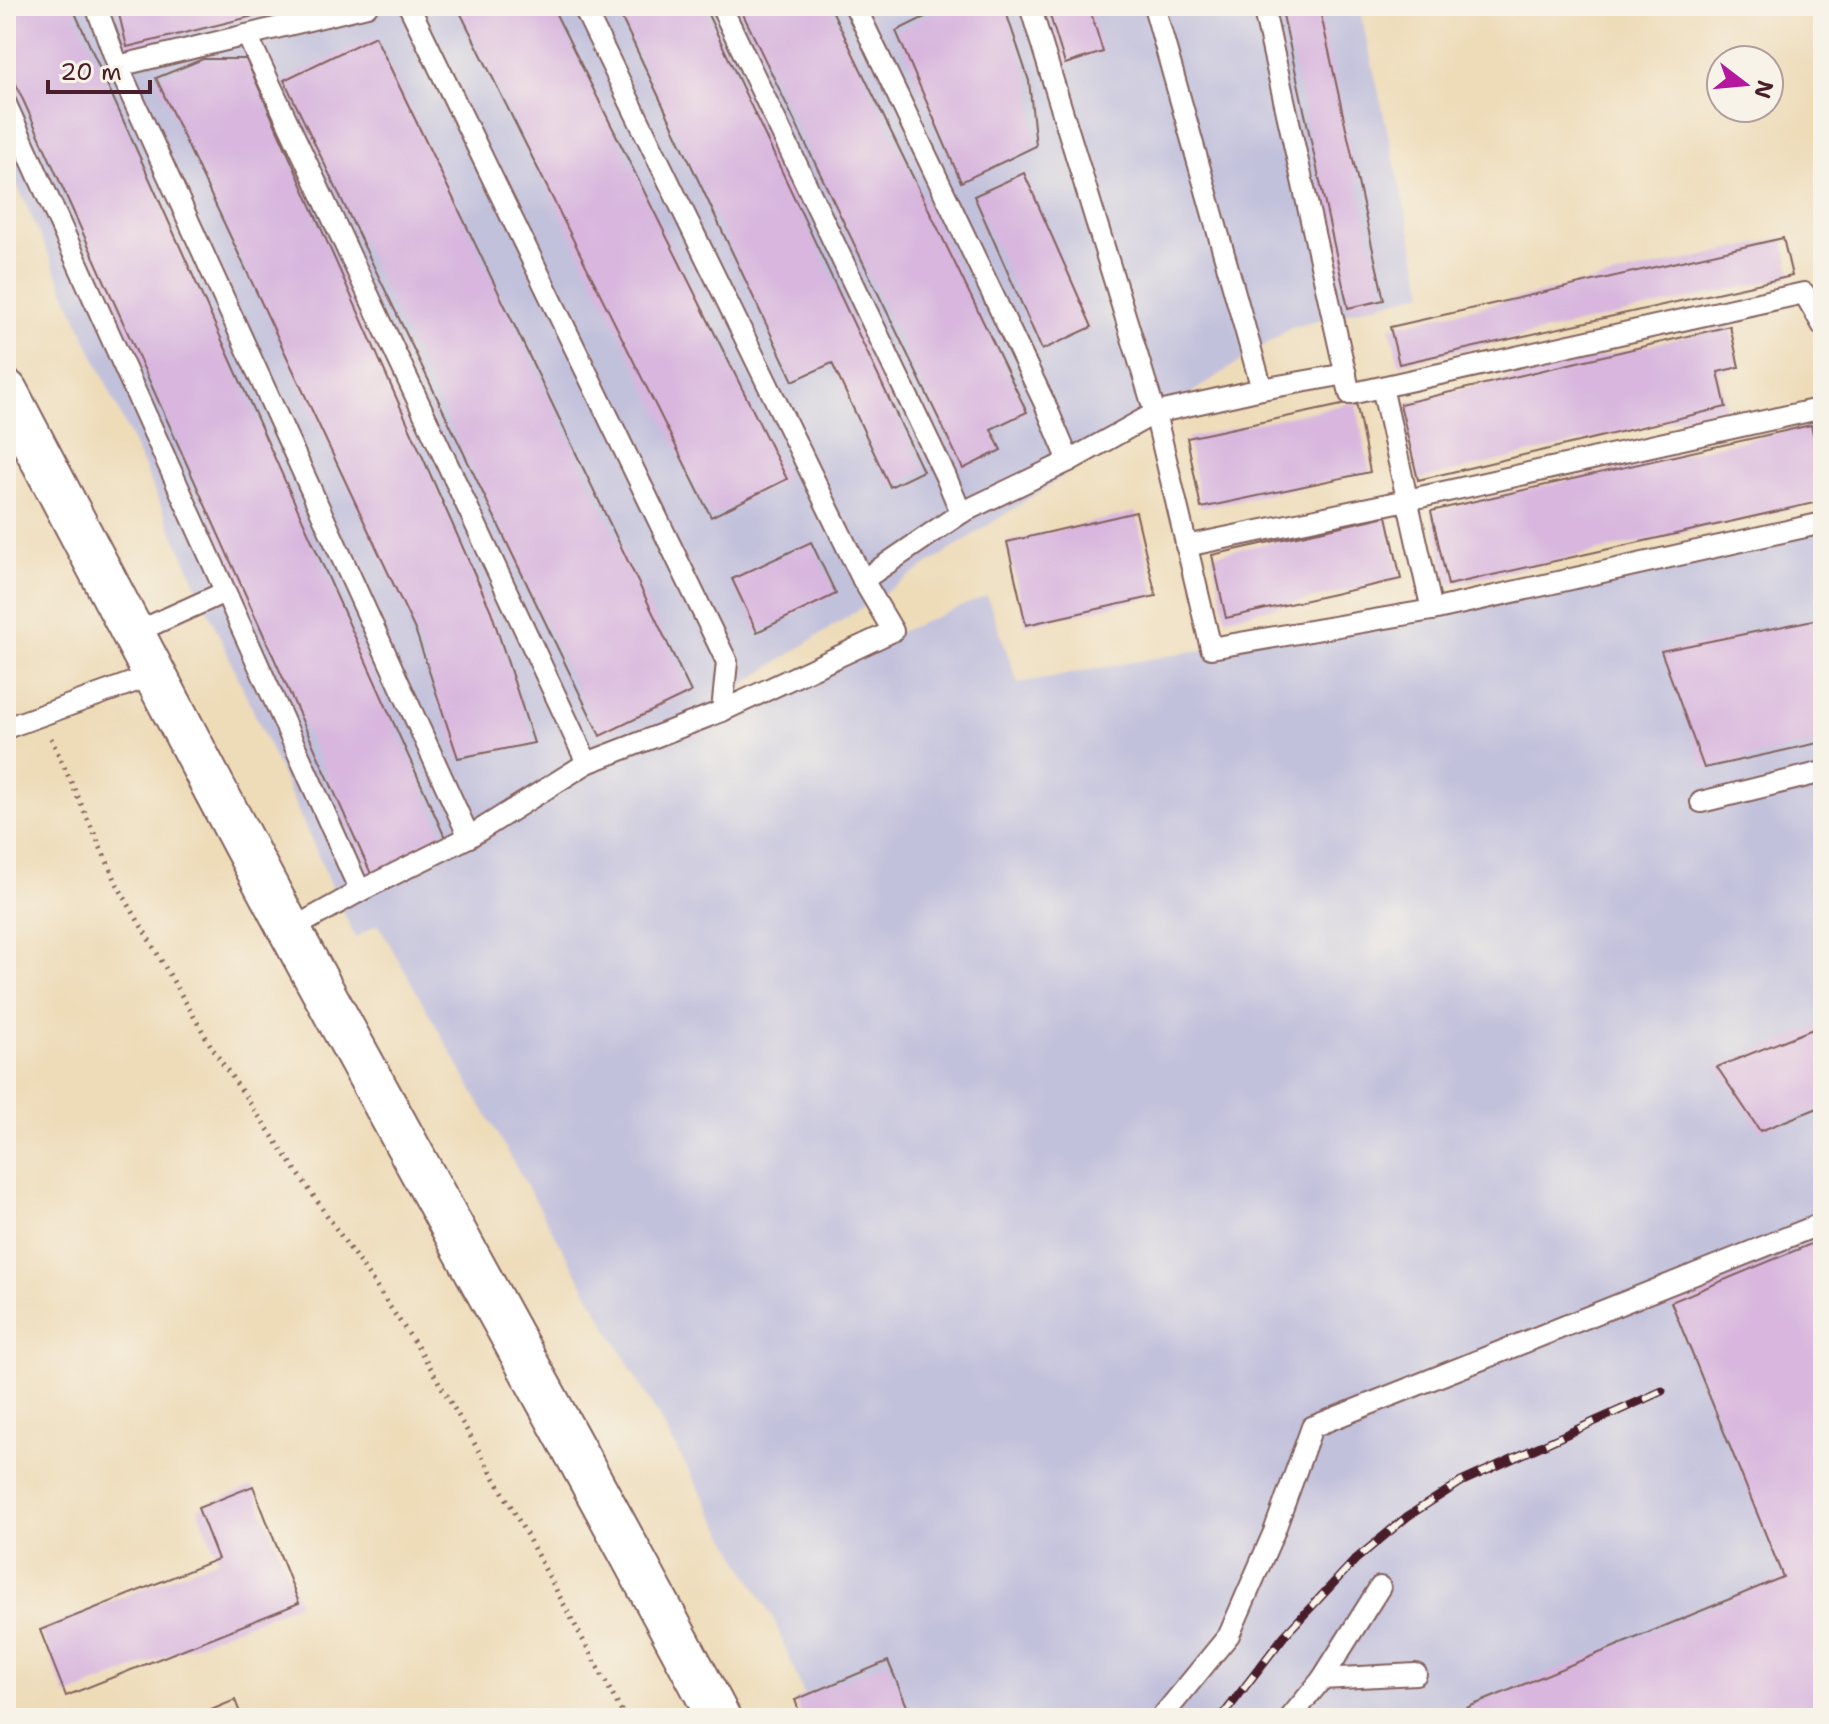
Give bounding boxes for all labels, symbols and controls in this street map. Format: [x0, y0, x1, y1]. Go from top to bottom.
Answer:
scale bar [48, 44, 150, 94]
north arrow [1705, 44, 1785, 124]
text: 20 m [60, 56, 122, 88]
text: N [1747, 77, 1780, 102]

